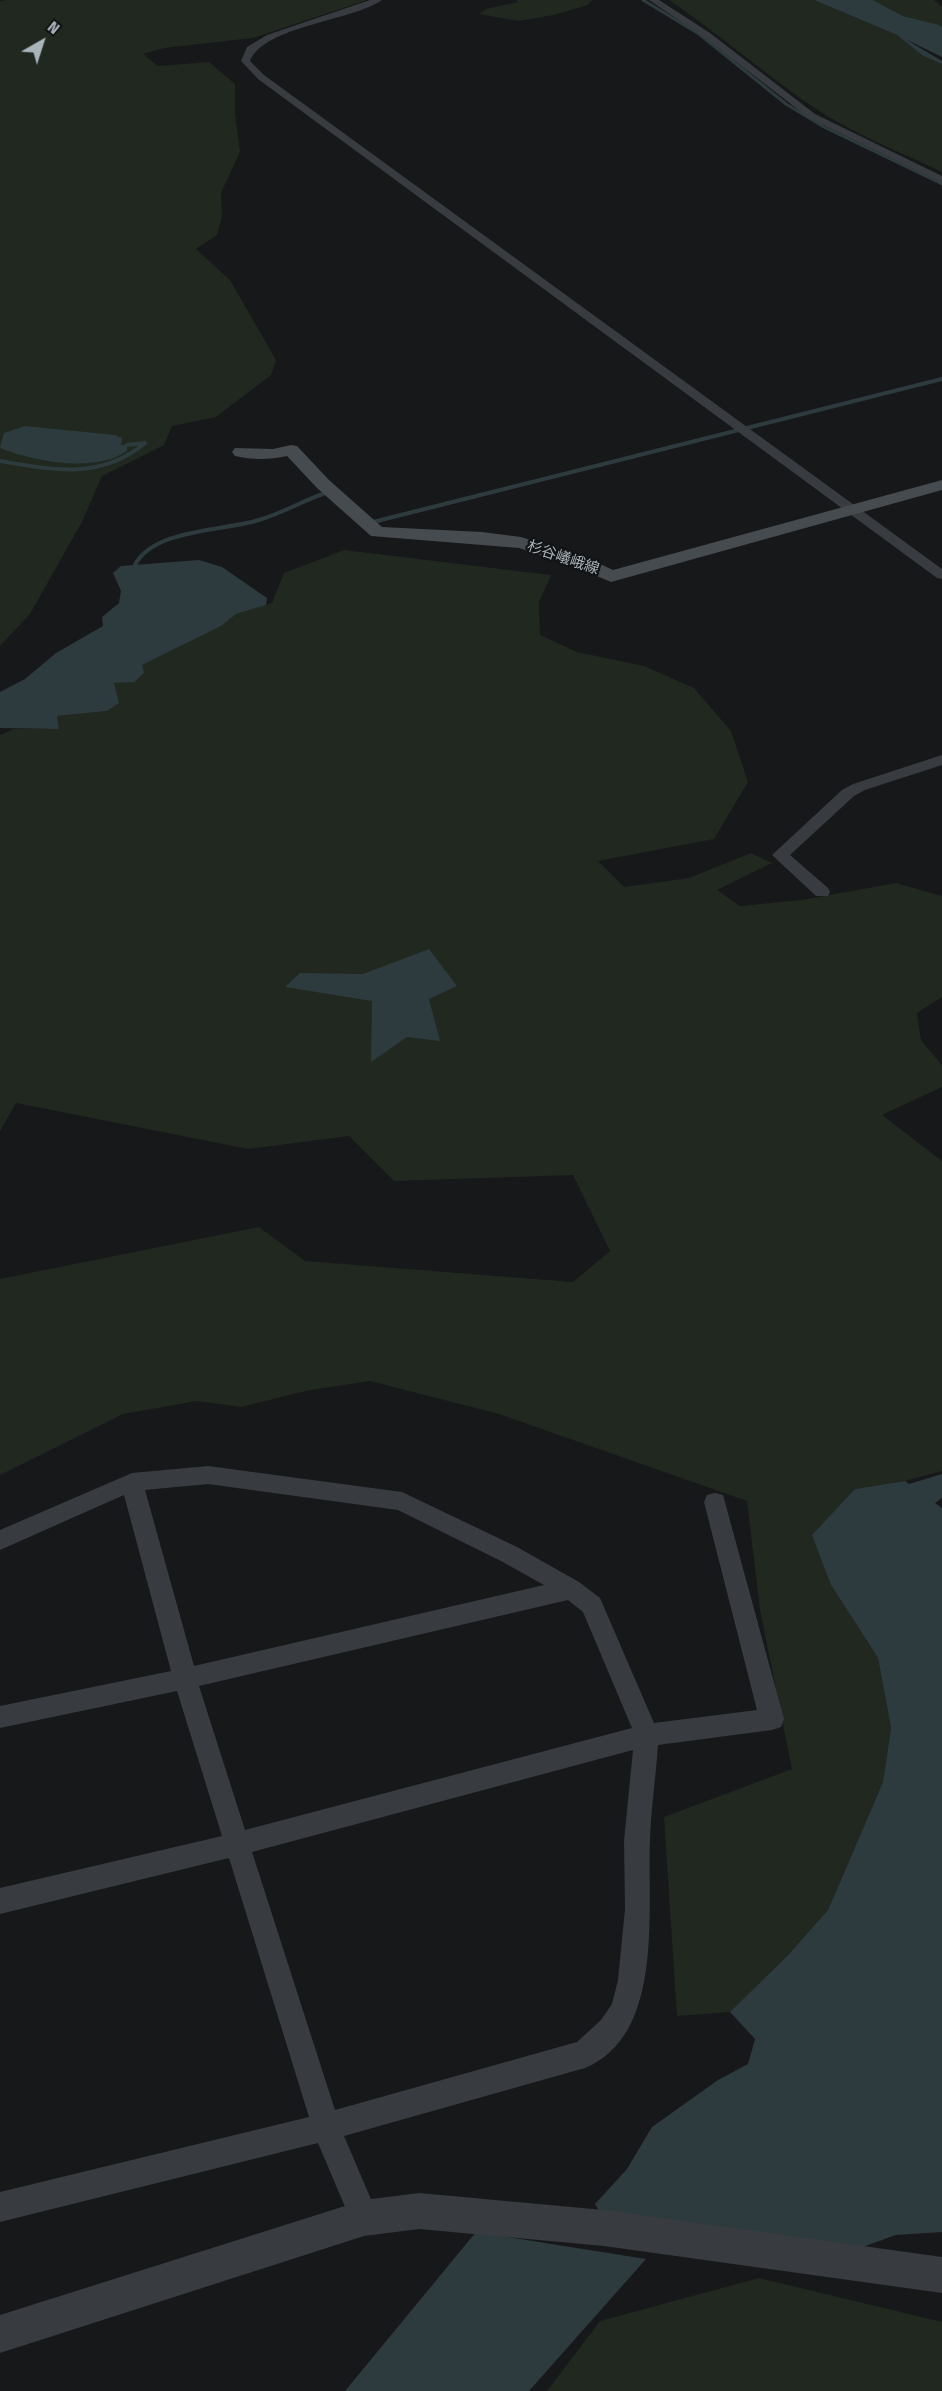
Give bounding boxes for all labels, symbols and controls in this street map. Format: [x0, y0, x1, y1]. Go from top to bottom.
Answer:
north arrow [12, 12, 72, 72]
text: N [44, 17, 63, 38]
street label: 杉谷嶬峨線 [525, 537, 601, 579]

